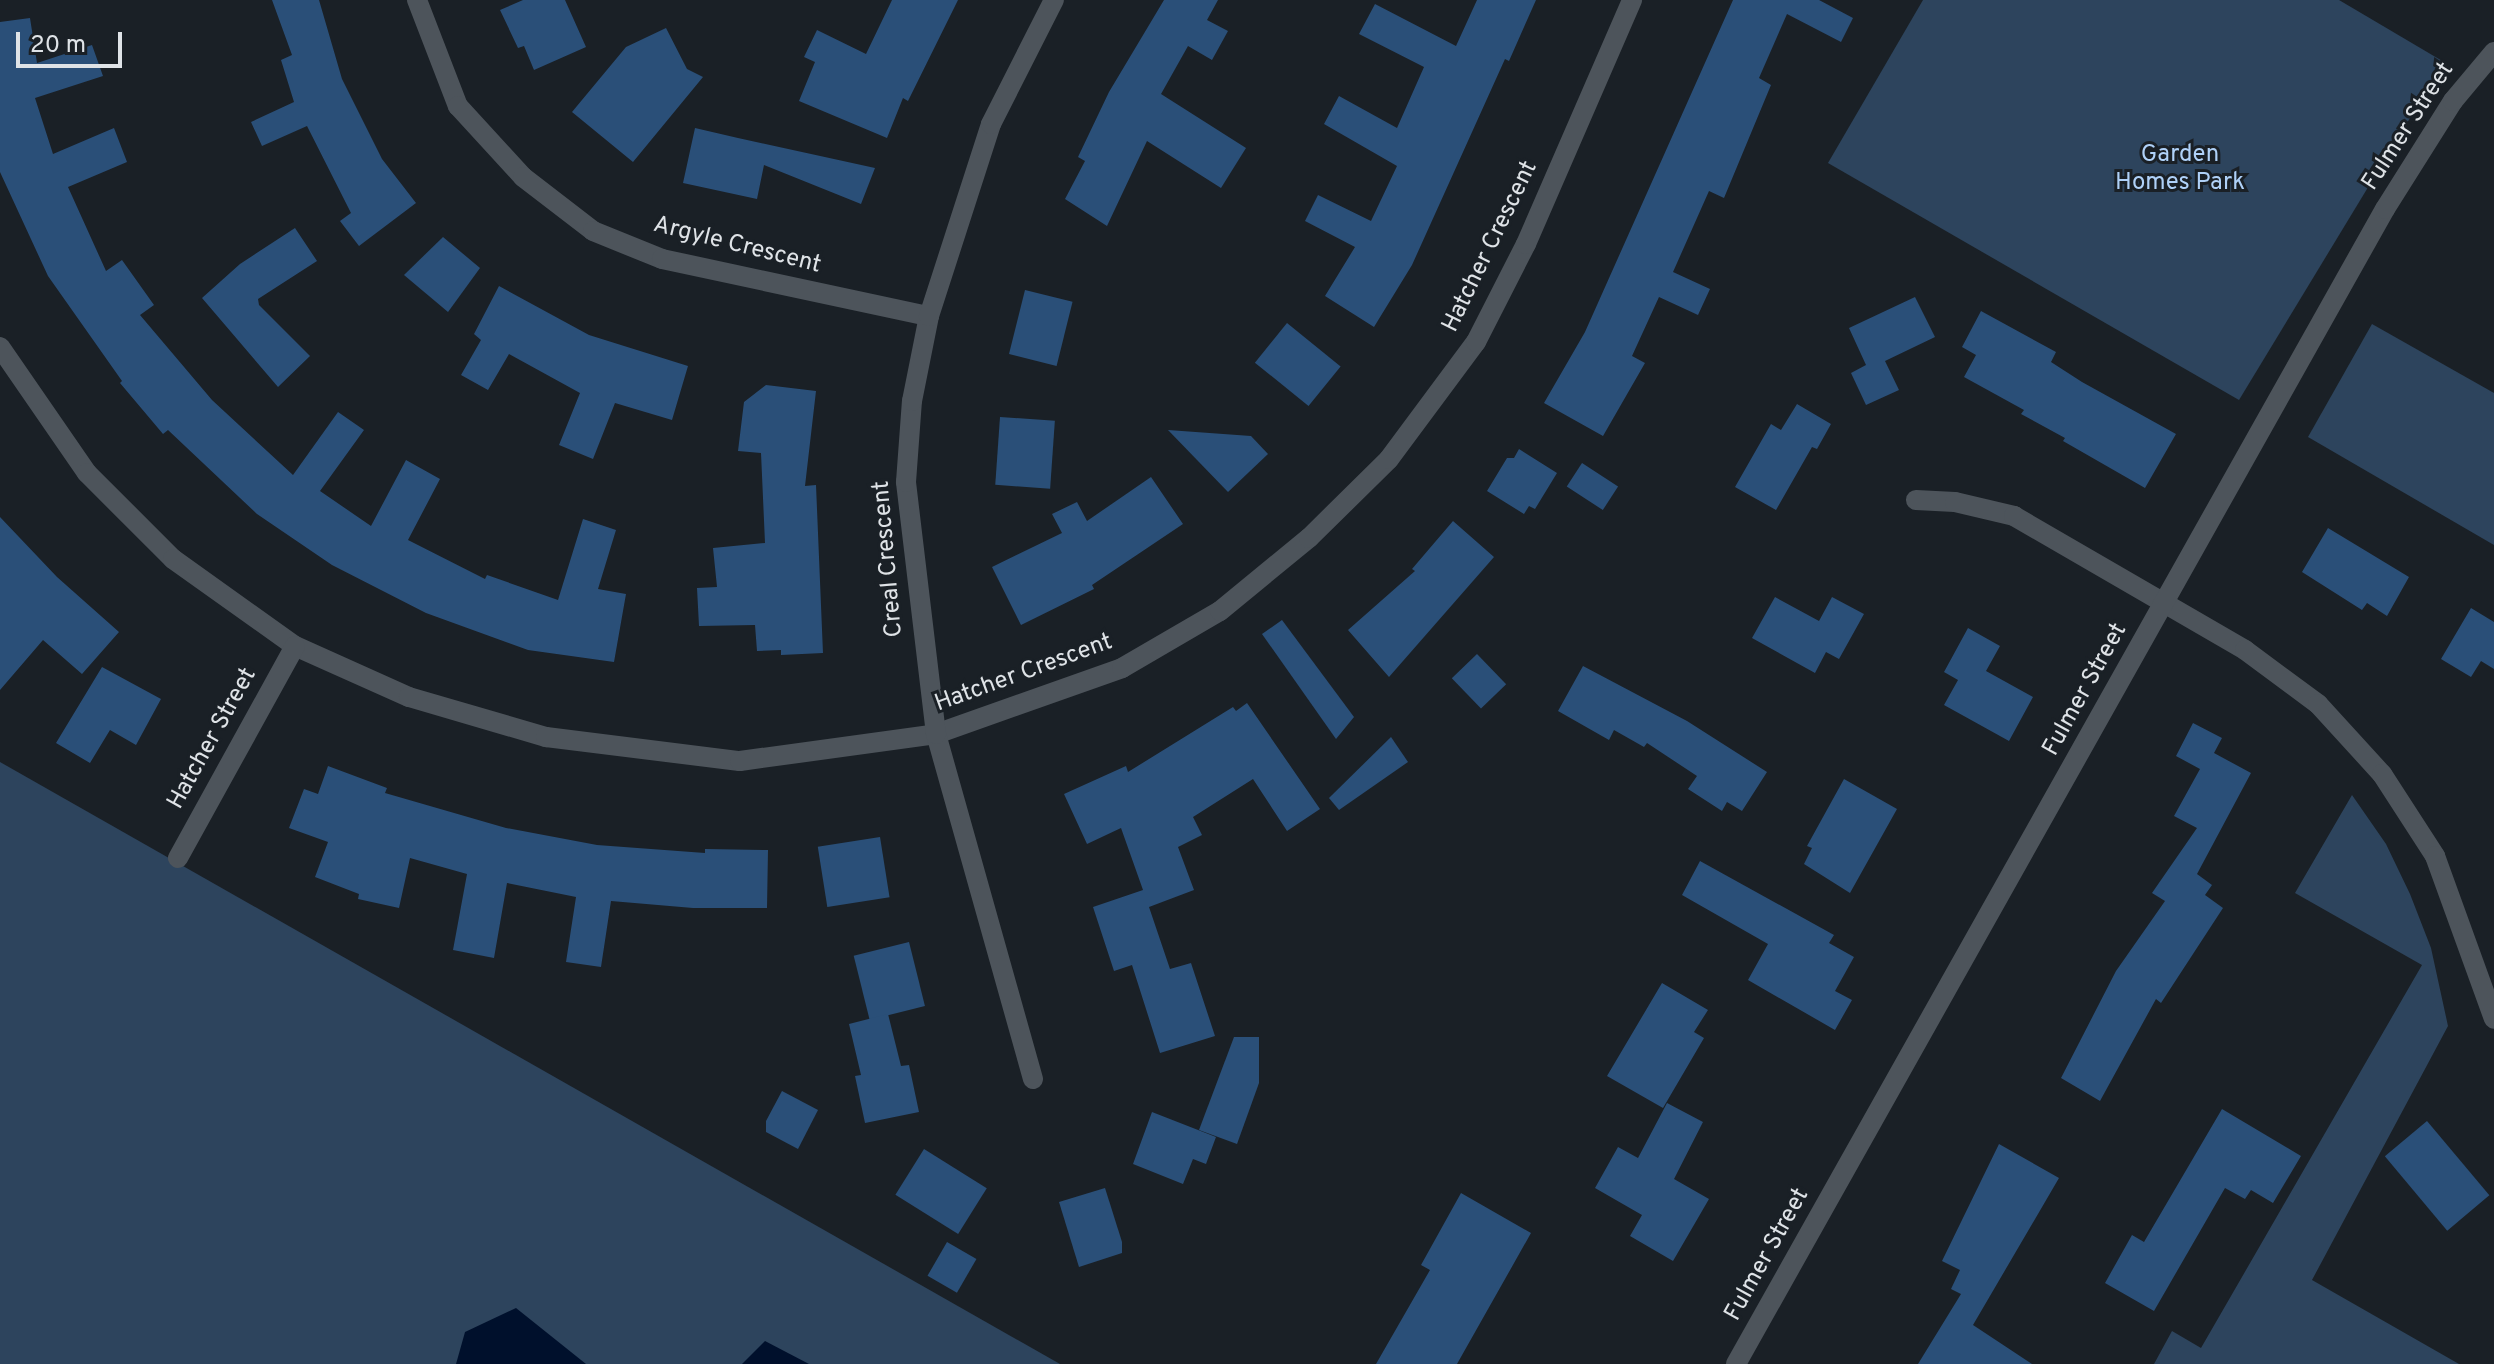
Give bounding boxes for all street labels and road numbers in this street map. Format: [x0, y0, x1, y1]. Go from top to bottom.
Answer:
street label: Fulmer Street [2357, 57, 2461, 197]
street label: Hatcher Crescent [1437, 157, 1545, 337]
street label: Argyle Crescent [650, 211, 824, 281]
street label: Creal Crescent [868, 479, 910, 639]
street label: Fulmer Street [2038, 619, 2134, 761]
street label: Hatcher Crescent [931, 629, 1117, 719]
street label: Hatcher Street [162, 663, 264, 815]
street label: Fulmer Street [1720, 1184, 1816, 1326]

